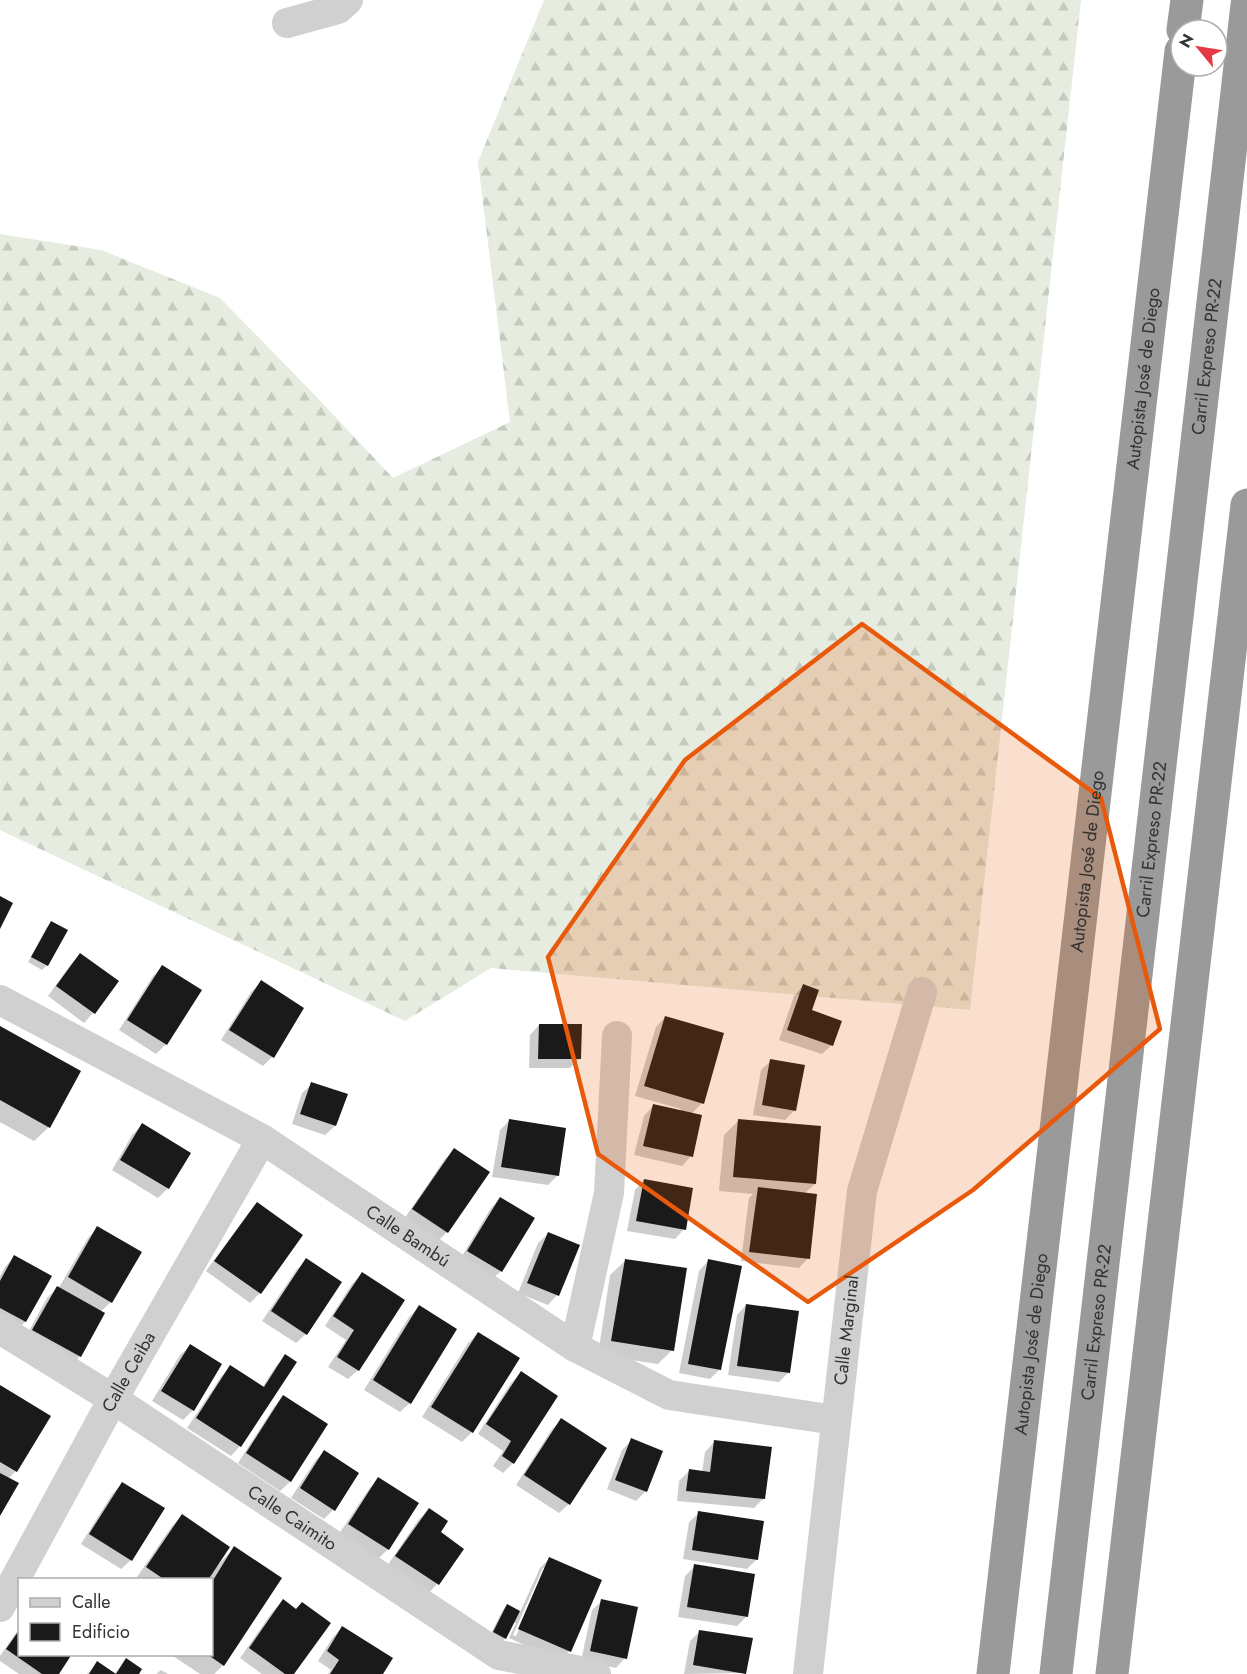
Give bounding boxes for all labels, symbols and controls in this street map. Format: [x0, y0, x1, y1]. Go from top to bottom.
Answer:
north arrow [1169, 18, 1229, 78]
text: N [1173, 29, 1200, 52]
street label: Carril Expreso PR-22 [1185, 277, 1229, 436]
street label: Autopista José de Diego [1120, 286, 1167, 471]
street label: Carril Expreso PR-22 [1130, 760, 1173, 919]
street label: Autopista José de Diego [1064, 769, 1111, 954]
street label: Calle Bambú [361, 1199, 455, 1274]
street label: Carril Expreso PR-22 [1074, 1243, 1118, 1402]
street label: Autopista José de Diego [1008, 1252, 1055, 1437]
street label: Calle Marginal [827, 1274, 865, 1386]
street label: Calle Ceiba [95, 1327, 162, 1417]
street label: Calle Caimito [242, 1479, 342, 1557]
legend [18, 1578, 213, 1656]
text: Calle [72, 1589, 111, 1615]
text: Edificio [72, 1619, 130, 1645]

